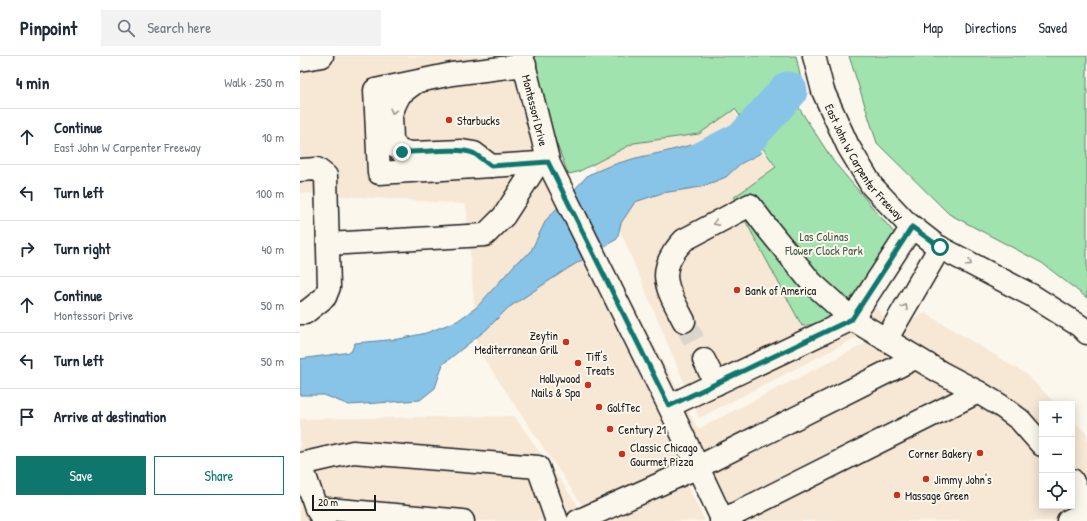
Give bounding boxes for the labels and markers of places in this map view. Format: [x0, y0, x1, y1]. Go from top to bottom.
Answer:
place label: Starbucks [457, 112, 500, 129]
marker: Starbucks [444, 115, 454, 125]
place label: Bank of America [745, 282, 817, 299]
marker: Bank of America [732, 285, 742, 295]
place label: Zeytin Mediterranean Grill [475, 327, 559, 358]
marker: Zeytin Mediterranean Grill [561, 337, 571, 347]
place label: Tiff's Treats [586, 348, 615, 379]
marker: Tiff's Treats [573, 358, 583, 368]
place label: Hollywood Nails & Spa [531, 370, 580, 401]
marker: Hollywood Nails & Spa [583, 380, 593, 390]
place label: GolfTec [607, 399, 640, 416]
marker: GolfTec [594, 402, 604, 412]
place label: Century 21 [618, 421, 666, 438]
marker: Century 21 [605, 424, 615, 434]
place label: Classic Chicago Gourmet Pizza [630, 439, 698, 470]
place label: Corner Bakery [908, 445, 972, 462]
marker: Corner Bakery [975, 448, 985, 458]
marker: Classic Chicago Gourmet Pizza [617, 449, 627, 459]
place label: Jimmy John's [934, 471, 992, 488]
marker: Jimmy John's [921, 474, 931, 484]
place label: Massage Green [905, 487, 969, 504]
marker: Massage Green [892, 490, 902, 500]

